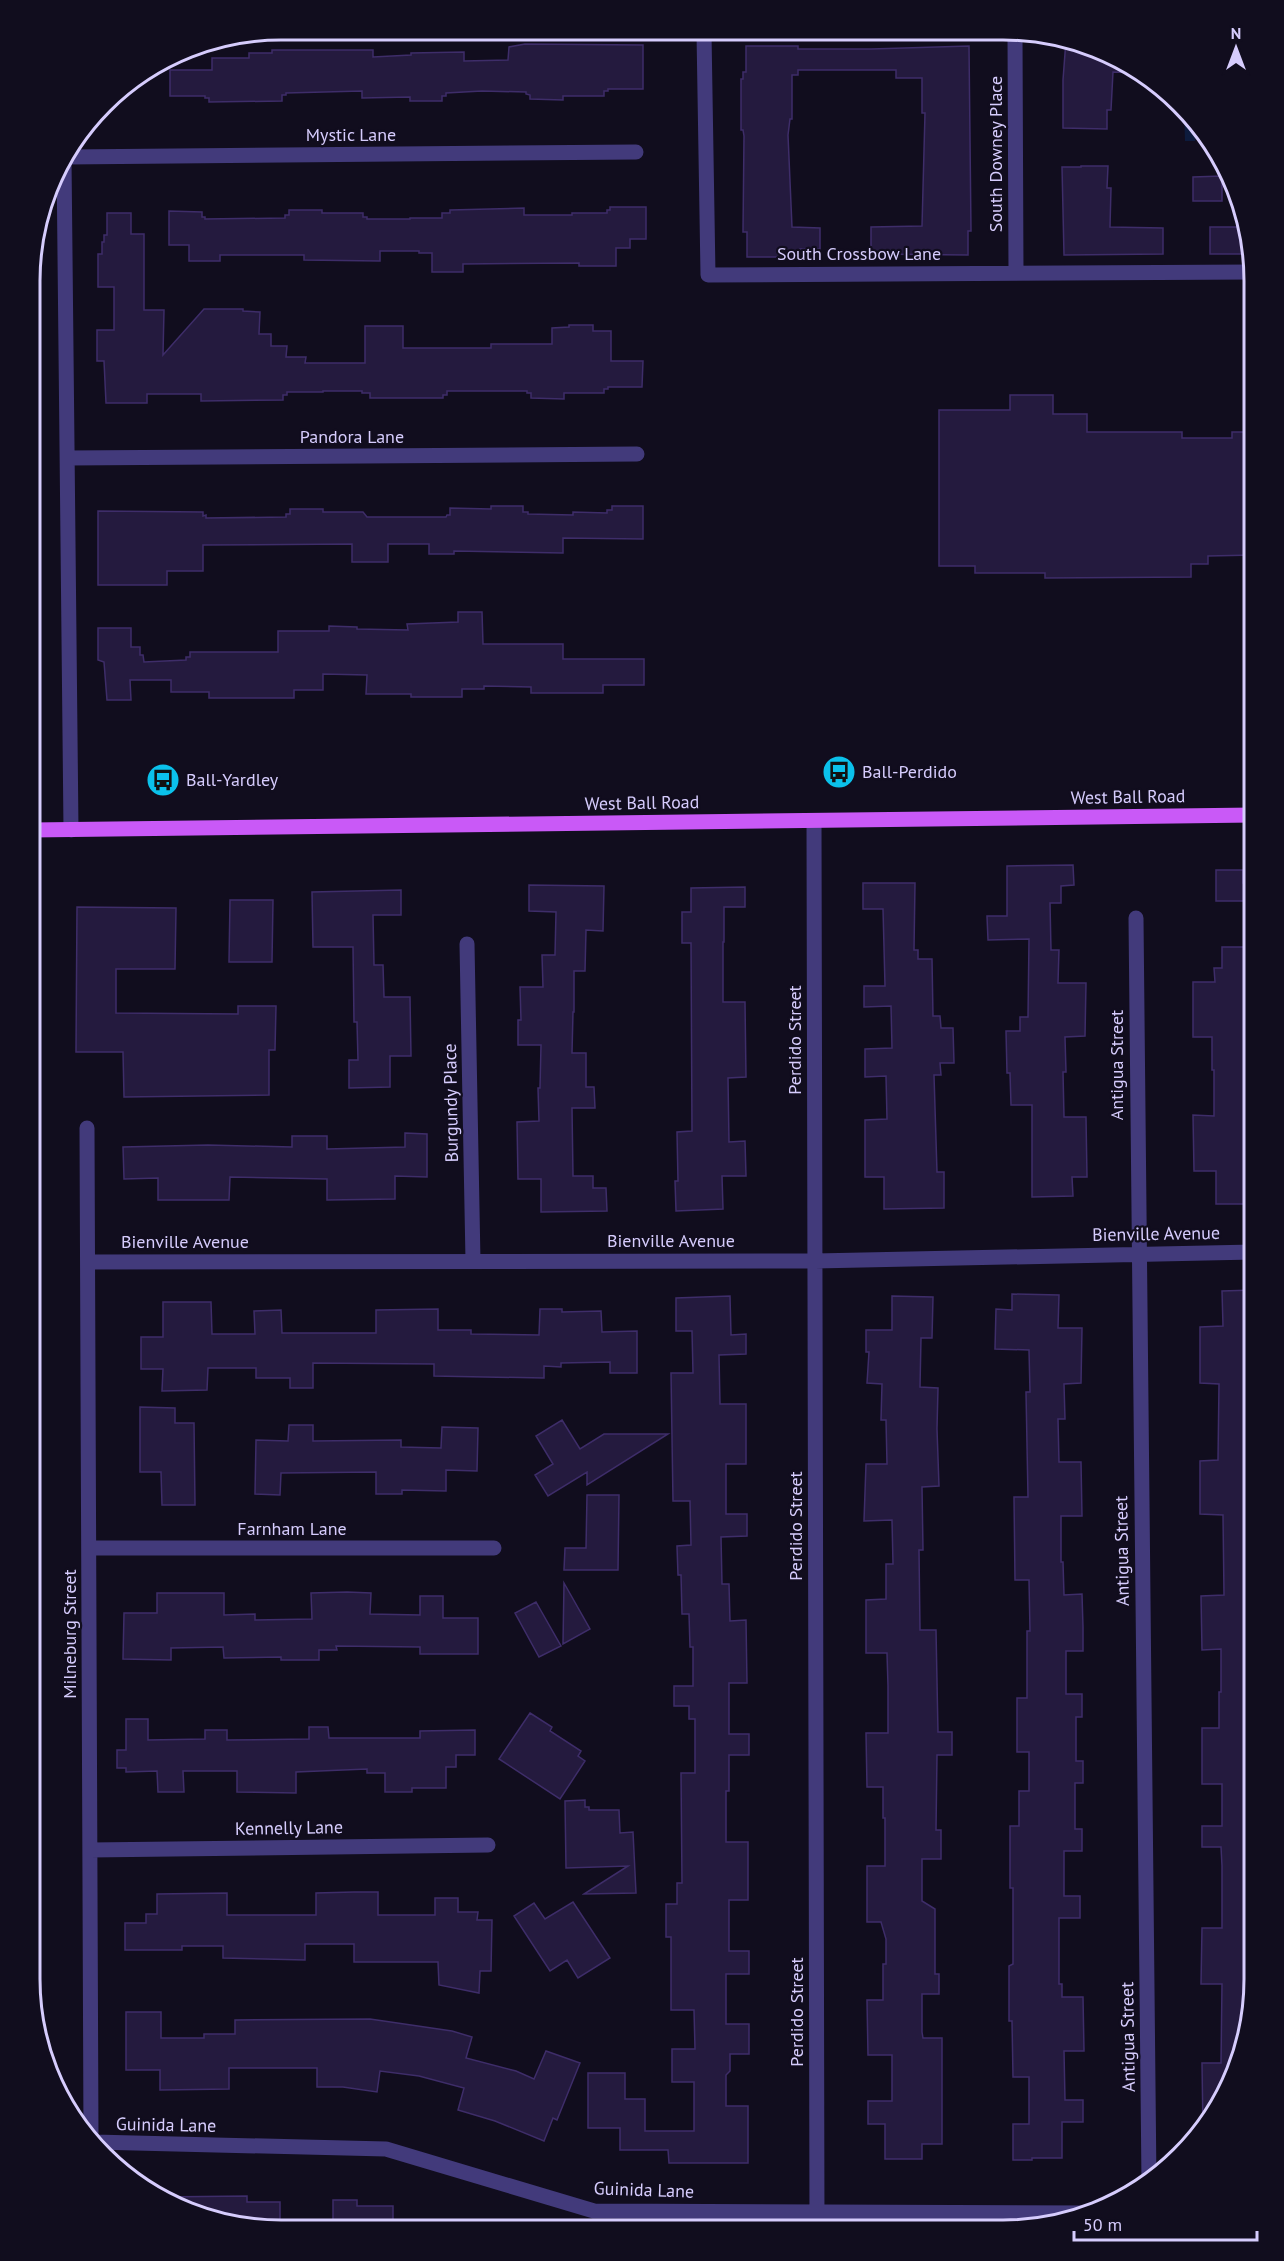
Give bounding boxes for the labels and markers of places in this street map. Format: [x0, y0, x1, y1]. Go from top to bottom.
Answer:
bus stop icon: Ball-Perdido [821, 754, 857, 790]
place label: Ball-Perdido [862, 760, 957, 783]
bus stop icon: Ball-Yardley [145, 762, 181, 798]
place label: Ball-Yardley [186, 768, 279, 791]

